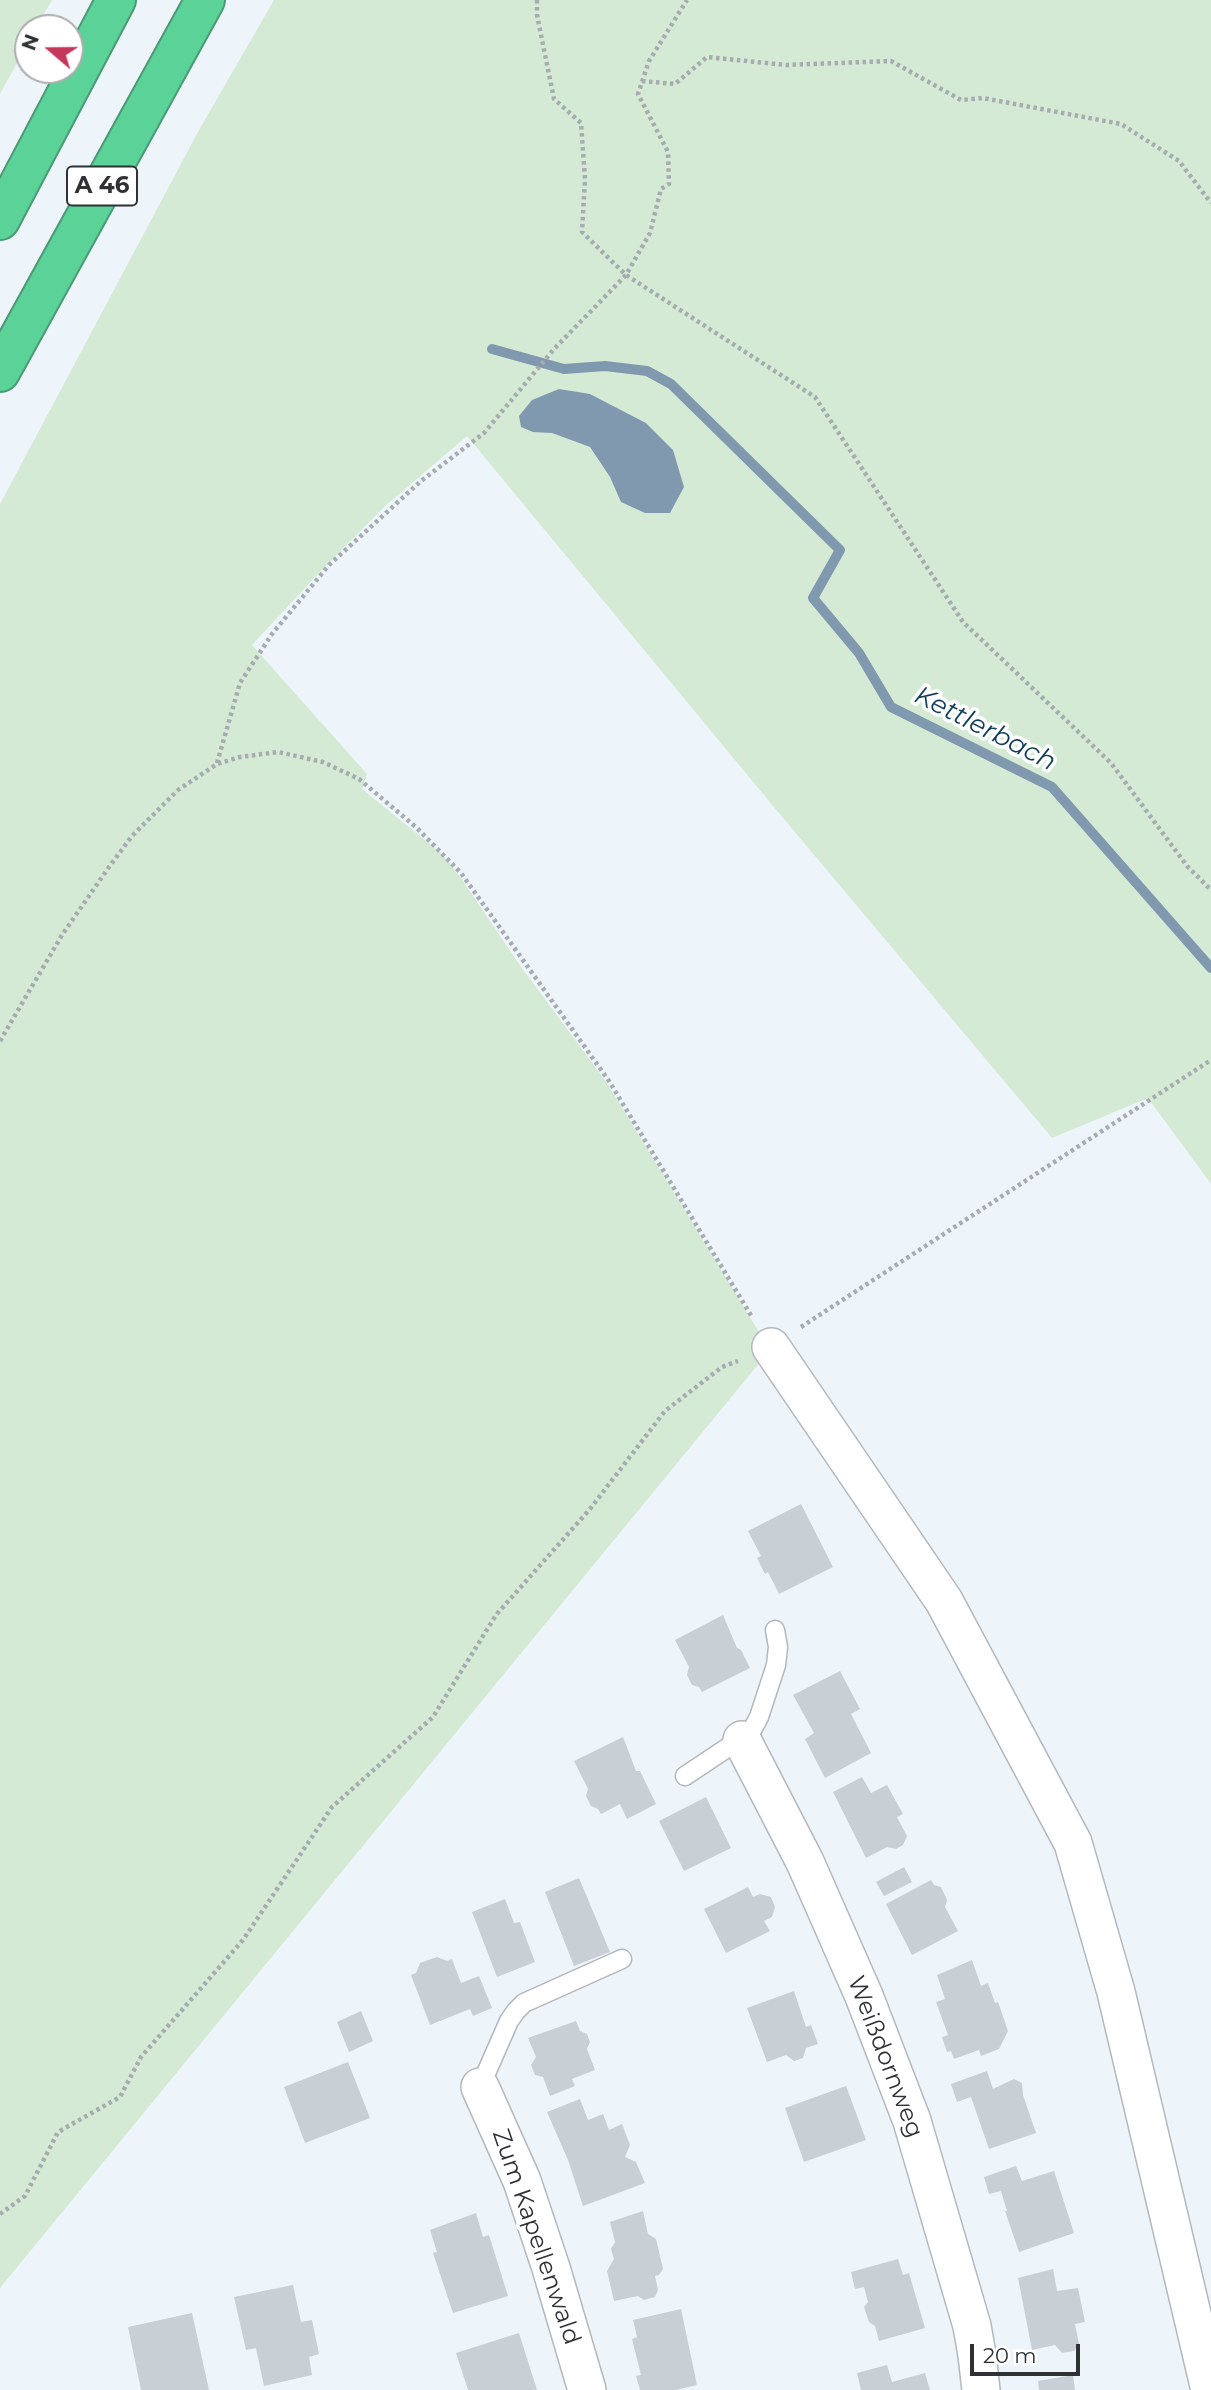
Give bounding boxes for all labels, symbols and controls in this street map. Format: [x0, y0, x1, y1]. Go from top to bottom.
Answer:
north arrow [14, 14, 84, 84]
text: N [17, 31, 44, 53]
road number: A 46 [67, 167, 137, 206]
water label: Kettlerbach [909, 680, 1061, 778]
street label: Weißdornweg [841, 1972, 929, 2142]
street label: Zum Kapellenwald [486, 2126, 586, 2348]
scale bar [973, 2330, 1083, 2374]
text: 20 m [983, 2343, 1037, 2368]

